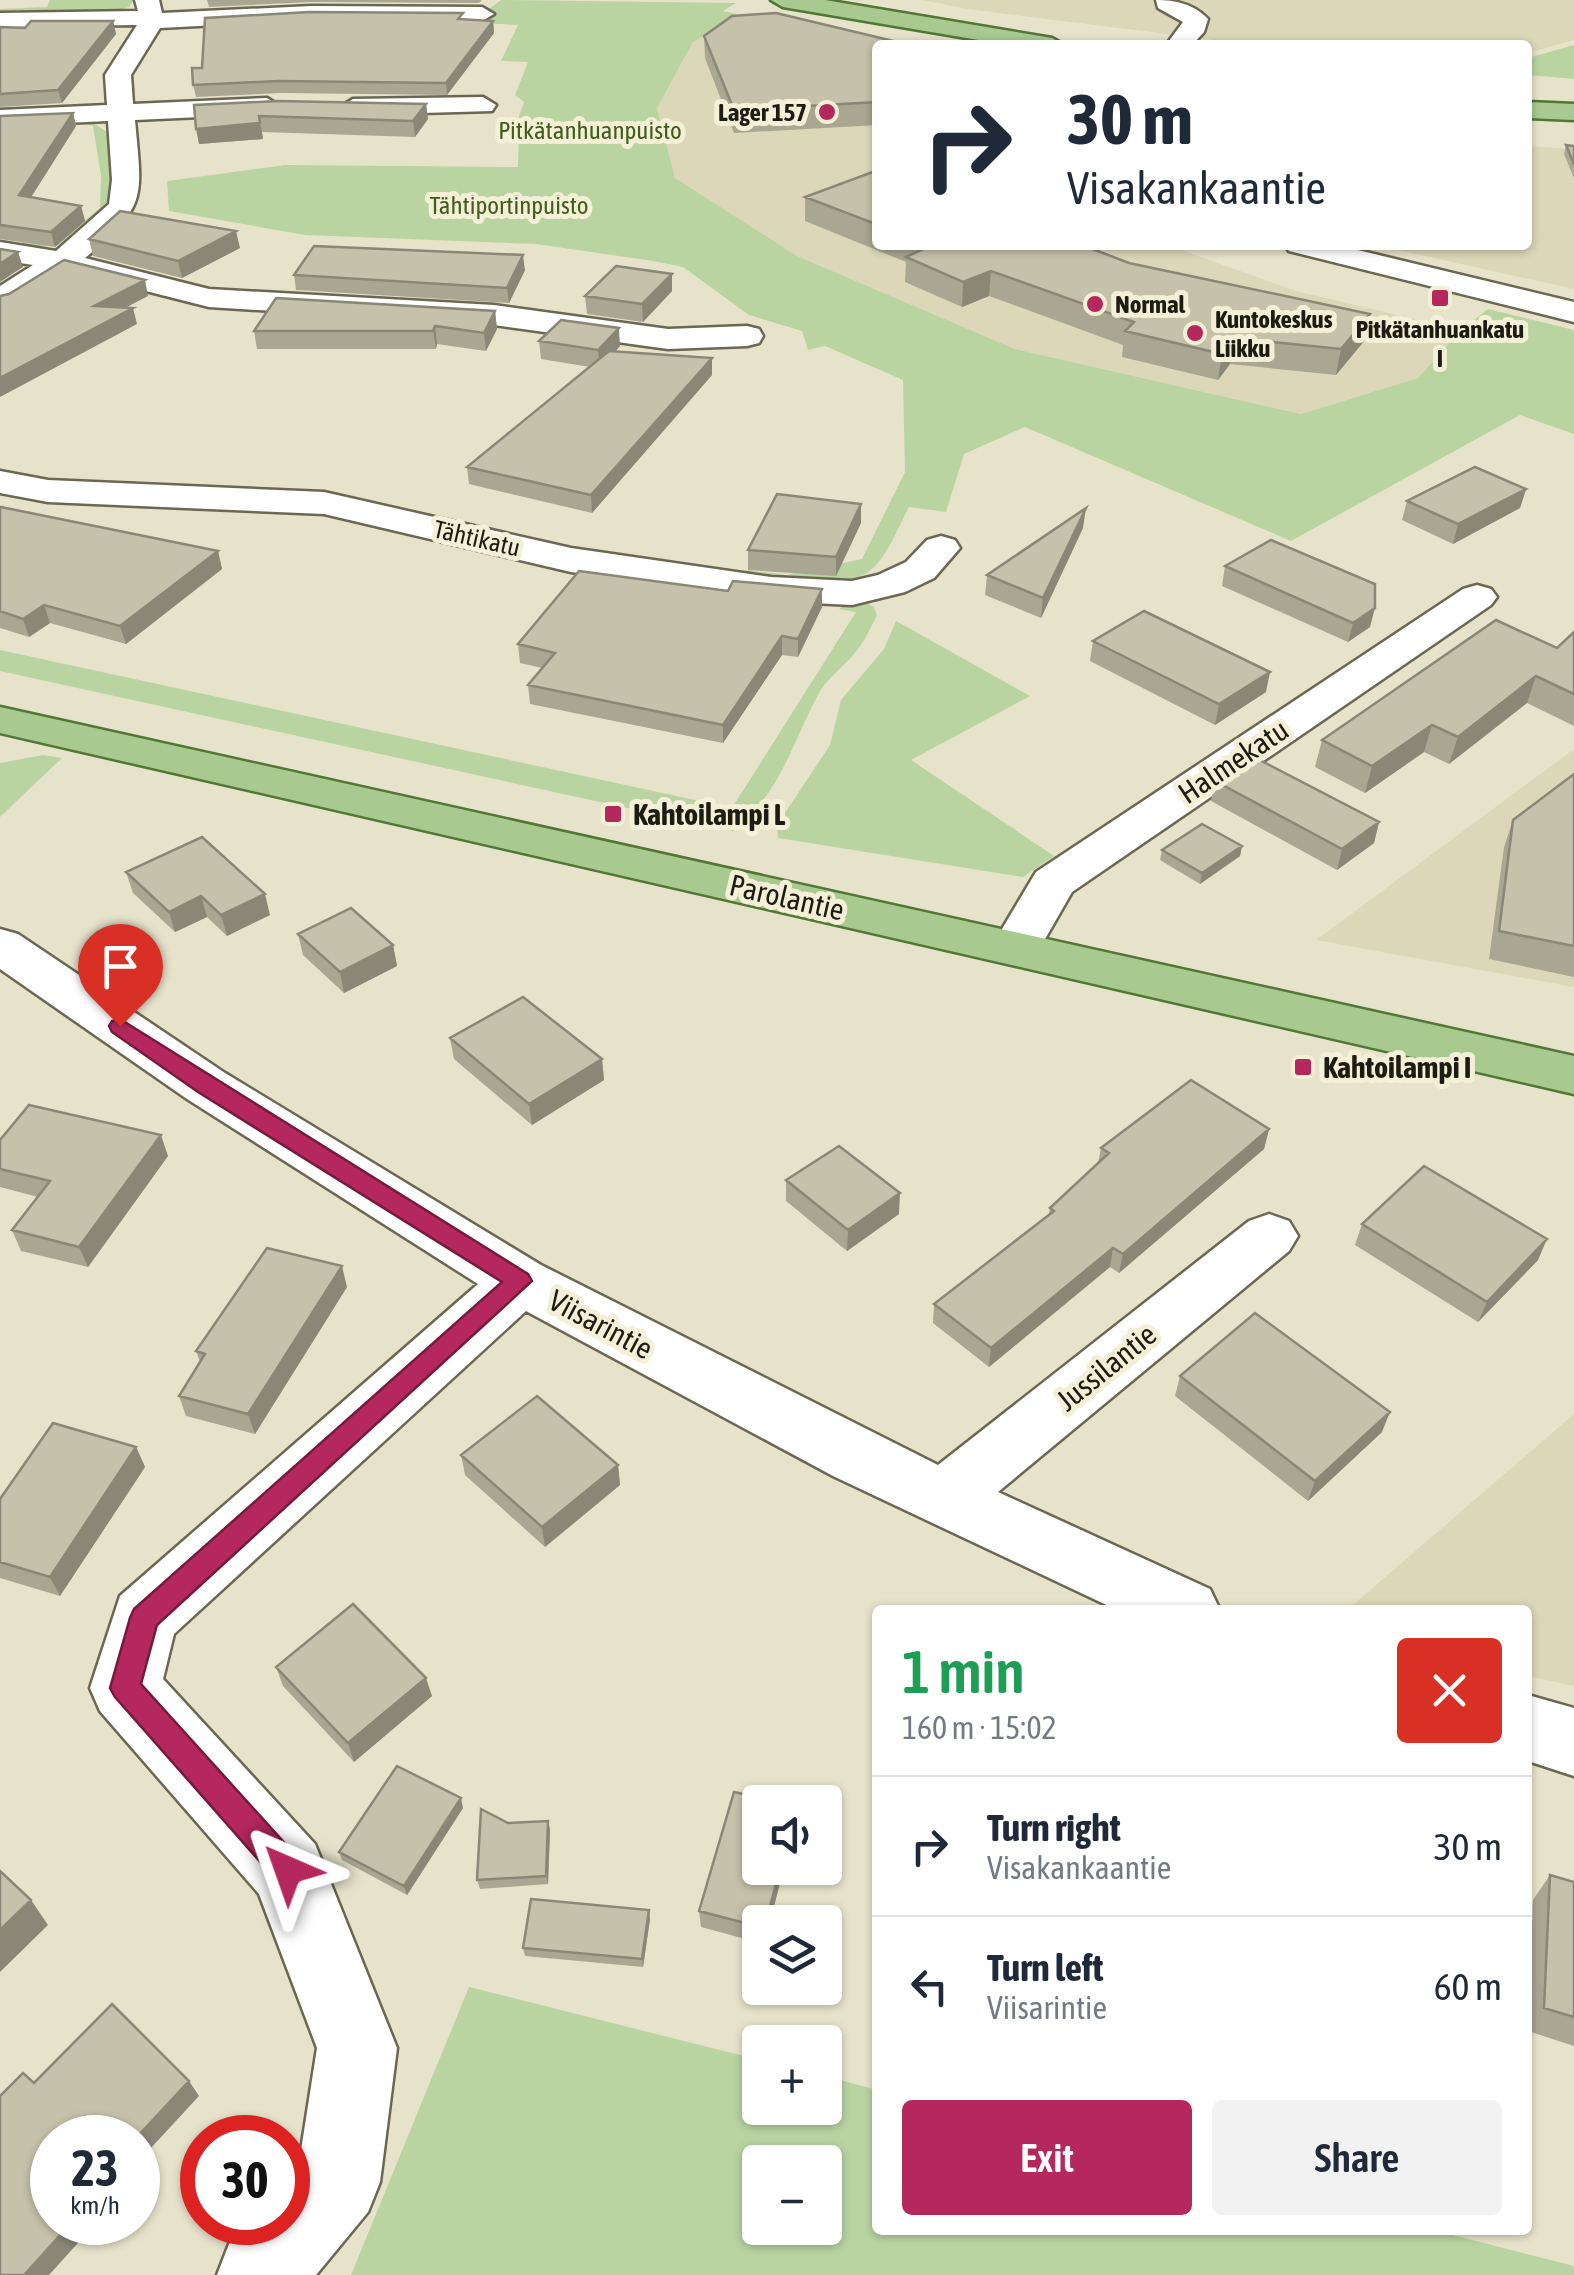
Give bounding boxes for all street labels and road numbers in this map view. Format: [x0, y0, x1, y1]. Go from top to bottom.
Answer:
street label: Tähtikatu [431, 514, 523, 562]
street label: Halmekatu [1172, 712, 1294, 810]
street label: Parolantie [726, 867, 848, 927]
street label: Viisarintie [543, 1283, 659, 1365]
street label: Jussilantie [1050, 1317, 1162, 1417]

